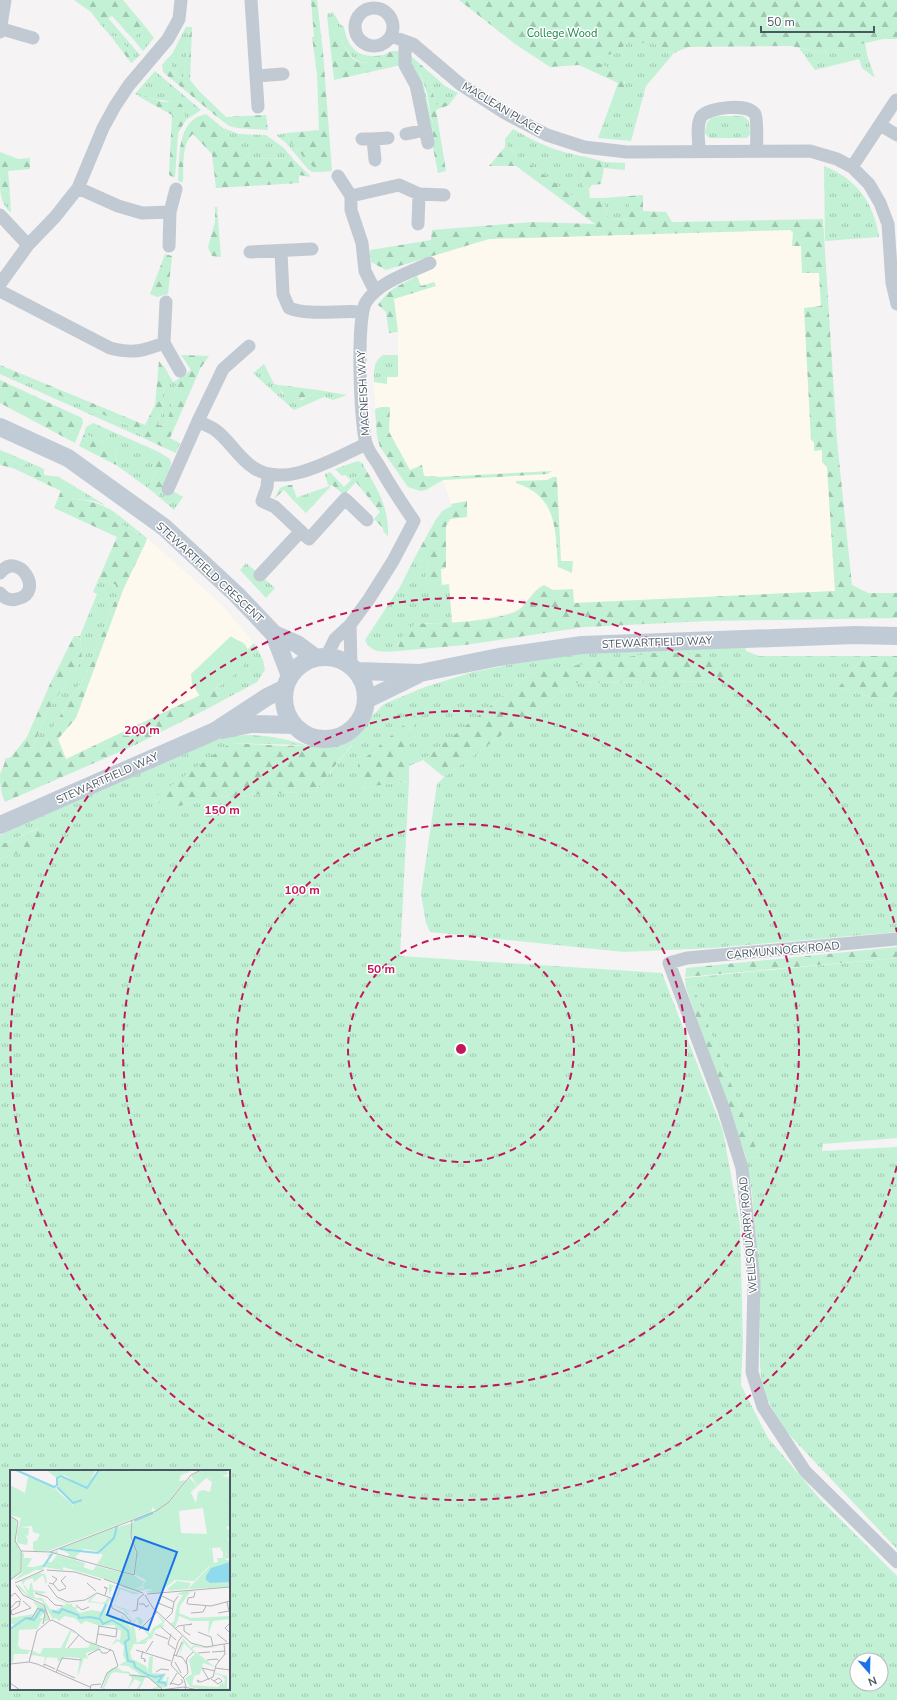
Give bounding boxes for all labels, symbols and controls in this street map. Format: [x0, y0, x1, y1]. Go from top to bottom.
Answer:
scale bar [761, 8, 874, 34]
text: 50 m [767, 14, 795, 30]
park label: College Wood [527, 26, 597, 41]
street label: MACLEAN PLACE [459, 79, 544, 138]
street label: MACNEISH WAY [354, 350, 373, 436]
street label: STEWARTFIELD CRESCENT [153, 519, 267, 626]
street label: STEWARTFIELD WAY [602, 633, 713, 652]
text: 200 m [124, 722, 160, 738]
street label: STEWARTFIELD WAY [54, 749, 161, 808]
text: 150 m [204, 802, 240, 818]
text: 100 m [284, 882, 320, 898]
street label: CARMUNNOCK ROAD [726, 938, 840, 963]
text: 50 m [367, 961, 395, 977]
centre of rings [454, 1042, 468, 1056]
street label: WELLSQUARRY ROAD [736, 1176, 761, 1294]
inset map [10, 1470, 230, 1690]
north arrow [849, 1652, 889, 1692]
text: N [866, 1672, 879, 1689]

